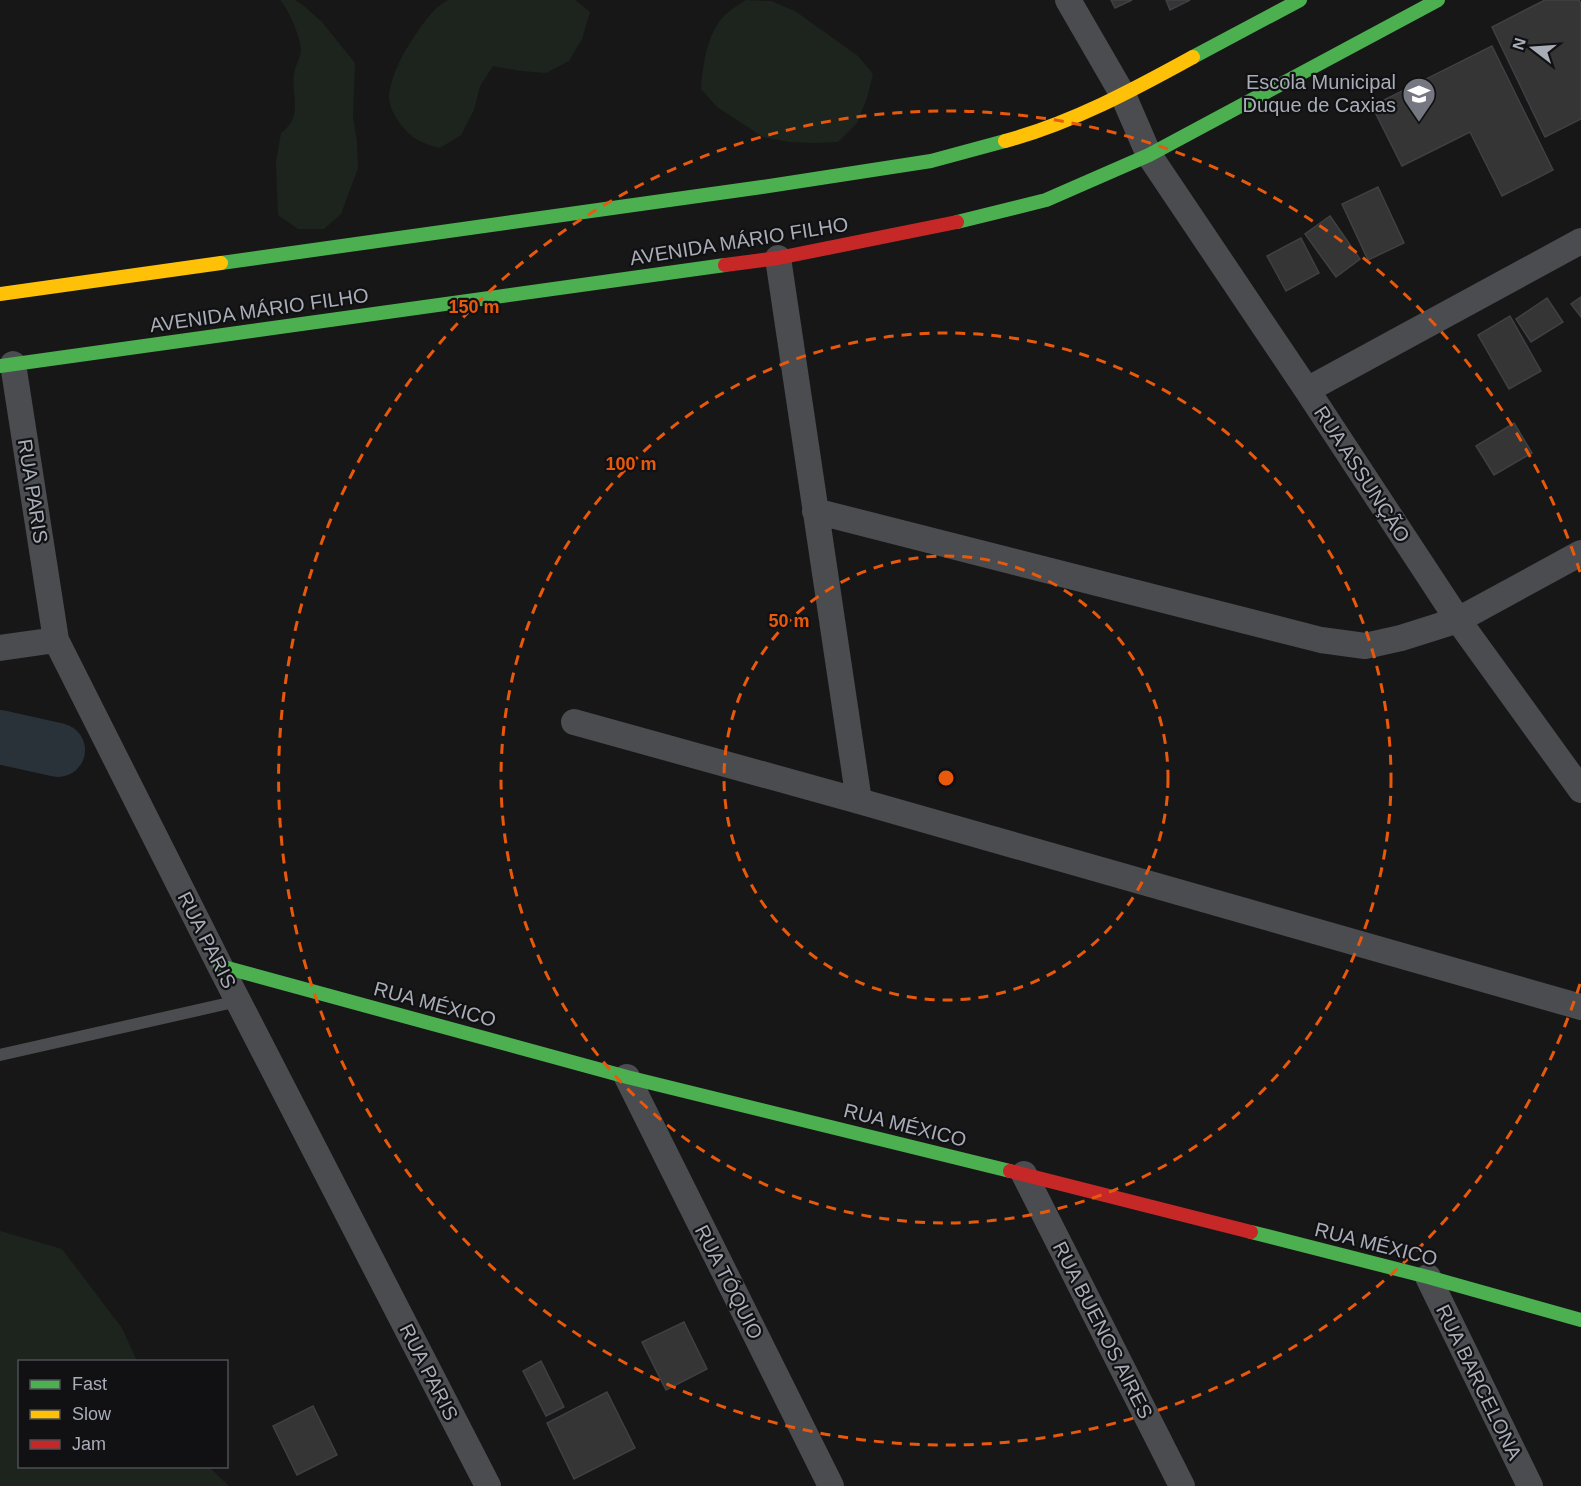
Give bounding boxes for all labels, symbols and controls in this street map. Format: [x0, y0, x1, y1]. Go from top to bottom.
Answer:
north arrow [1503, 18, 1563, 78]
text: N [1509, 36, 1529, 52]
place label: Escola Municipal Duque de Caxias [1243, 71, 1396, 116]
school or university icon: Escola Municipal Duque de Caxias [1401, 76, 1437, 123]
street label: AVENIDA MÁRIO FILHO [628, 213, 850, 269]
street label: AVENIDA MÁRIO FILHO [148, 284, 370, 336]
text: 150 m [448, 297, 500, 317]
street label: RUA ASSUNÇÃO [1310, 401, 1415, 546]
street label: RUA PARIS [14, 437, 52, 545]
text: 100 m [605, 454, 657, 474]
text: 50 m [768, 611, 810, 631]
centre of rings [936, 768, 956, 788]
street label: RUA PARIS [173, 888, 241, 992]
street label: RUA MÉXICO [372, 977, 498, 1031]
street label: RUA MÉXICO [841, 1099, 969, 1151]
street label: RUA MÉXICO [1312, 1218, 1440, 1270]
street label: RUA TÓQUIO [691, 1221, 767, 1343]
street label: RUA BUENOS AIRES [1049, 1238, 1157, 1422]
street label: RUA BARCELONA [1432, 1301, 1526, 1464]
street label: RUA PARIS [395, 1320, 463, 1424]
legend [18, 1360, 228, 1468]
text: Fast [72, 1374, 107, 1394]
text: Slow [72, 1404, 112, 1424]
text: Jam [72, 1434, 106, 1454]

